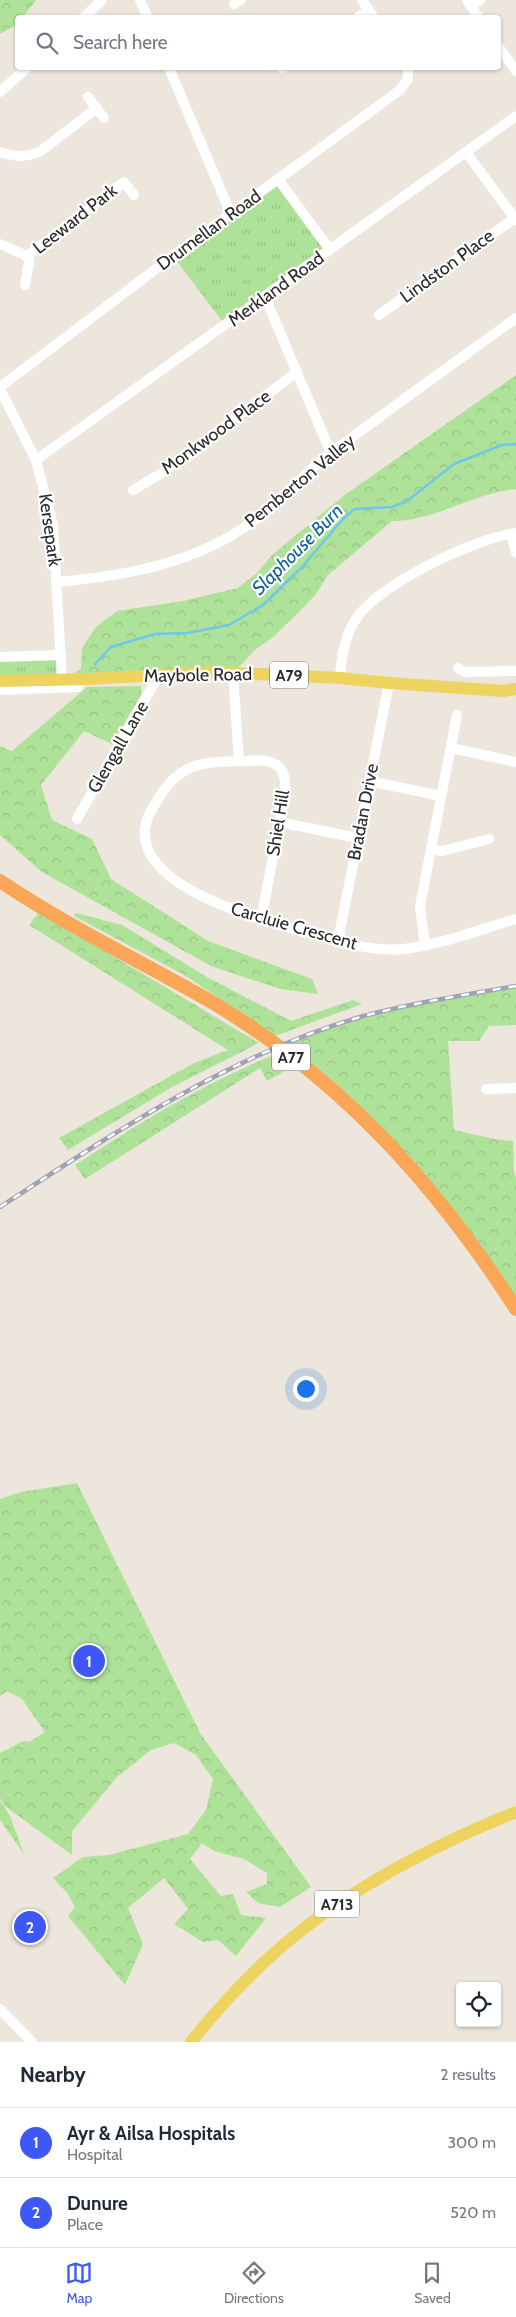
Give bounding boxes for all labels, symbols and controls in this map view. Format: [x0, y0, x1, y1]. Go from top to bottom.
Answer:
search box [15, 15, 501, 70]
icon: search [33, 29, 61, 57]
text: Search here [73, 31, 167, 54]
street label: Leeward Park [29, 179, 122, 259]
street label: Drumellan Road [153, 185, 265, 275]
street label: Lindston Place [396, 225, 498, 307]
street label: Merkland Road [224, 247, 328, 331]
street label: Monkwood Place [157, 385, 275, 479]
street label: Pemberton Valley [240, 430, 360, 532]
street label: Kersepark [34, 492, 66, 569]
water label: Slaphouse Burn [247, 499, 348, 600]
road number: A79 [270, 662, 308, 688]
street label: Maybole Road [144, 663, 252, 687]
street label: Glengall Lane [83, 697, 153, 797]
street label: Bradan Drive [343, 762, 383, 862]
street label: Shiel Hill [262, 788, 294, 857]
street label: Carcluie Crescent [228, 897, 360, 955]
road number: A77 [272, 1044, 310, 1070]
your location [293, 1376, 319, 1402]
pin: 1 [73, 1642, 105, 1680]
road number: A713 [314, 1890, 360, 1918]
pin: 2 [14, 1908, 46, 1946]
map controls [456, 1982, 501, 2027]
button: locate [456, 1982, 501, 2027]
text: Nearby [20, 2062, 86, 2087]
text: 2 results [440, 2065, 496, 2084]
text: Ayr & Ailsa Hospitals [67, 2122, 235, 2145]
text: 1 [33, 2133, 39, 2152]
text: 300 m [447, 2133, 496, 2152]
text: Hospital [67, 2145, 123, 2164]
text: Dunure [67, 2192, 128, 2215]
text: 2 [32, 2203, 40, 2222]
text: 520 m [450, 2203, 496, 2222]
text: Place [67, 2215, 103, 2234]
tab: Map [65, 2259, 93, 2307]
tab: Directions [224, 2259, 284, 2307]
tab: Saved [414, 2259, 451, 2307]

